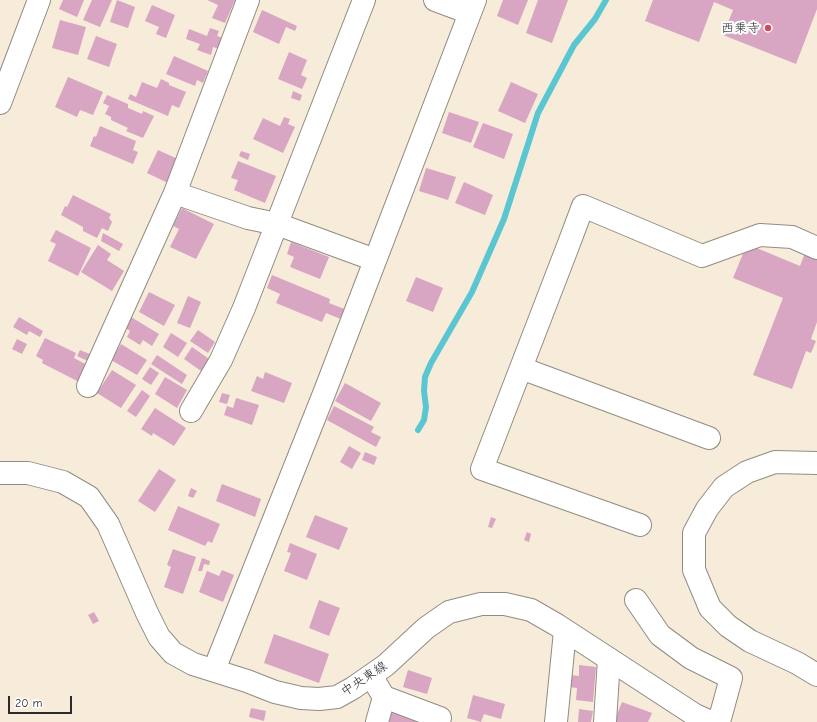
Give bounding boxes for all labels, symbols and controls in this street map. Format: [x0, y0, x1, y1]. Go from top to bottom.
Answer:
place label: 西乗寺 [721, 20, 760, 36]
marker: 西乗寺 [763, 23, 773, 33]
street label: 中央東線 [338, 658, 390, 700]
scale bar [10, 688, 74, 714]
text: 20 m [15, 696, 43, 710]

